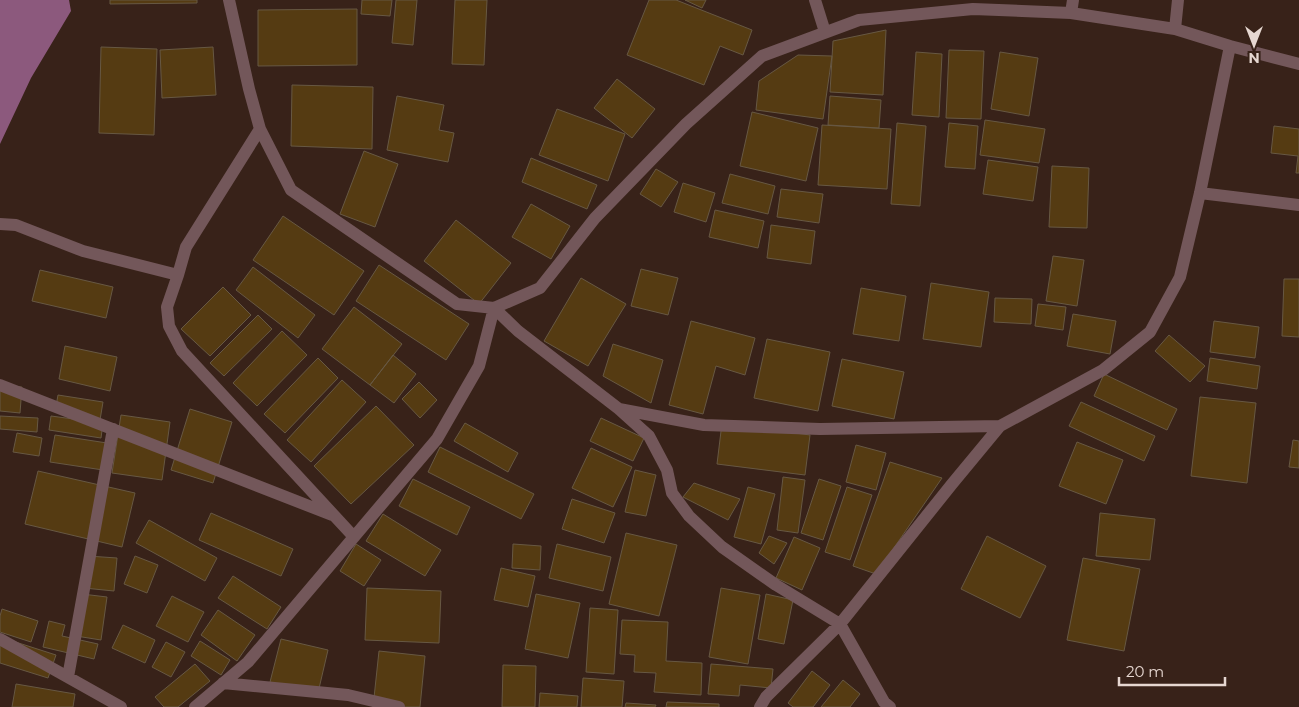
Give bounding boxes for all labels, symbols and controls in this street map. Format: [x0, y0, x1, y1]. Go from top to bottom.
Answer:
north arrow [1229, 20, 1279, 70]
text: N [1248, 49, 1260, 67]
scale bar [1119, 654, 1225, 686]
text: 20 m [1126, 662, 1164, 681]

